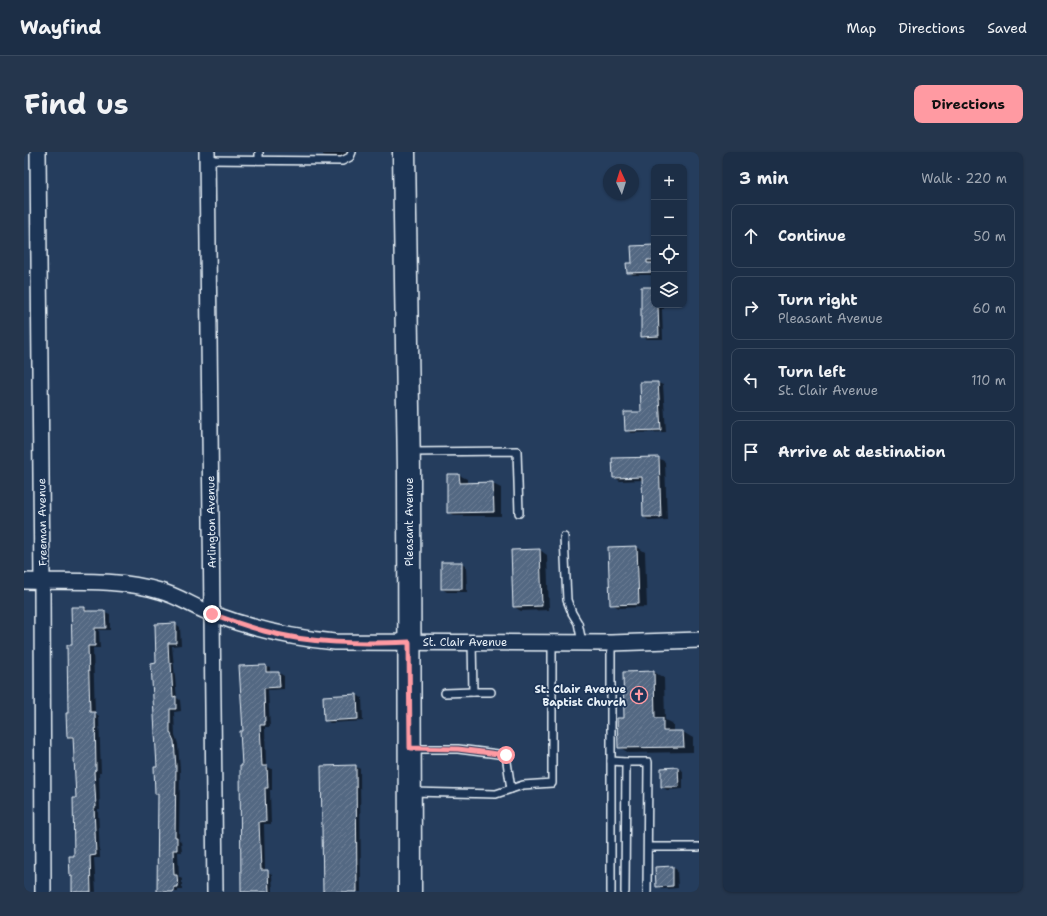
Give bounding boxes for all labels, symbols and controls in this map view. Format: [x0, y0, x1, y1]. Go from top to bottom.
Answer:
text: Wayfind [20, 15, 101, 40]
text: Map [847, 19, 877, 37]
text: Directions [899, 19, 965, 37]
text: Saved [987, 19, 1027, 37]
text: Find us [24, 85, 129, 123]
button: Directions [914, 85, 1023, 123]
north arrow [603, 164, 639, 200]
map controls [651, 164, 687, 308]
button: + [651, 164, 687, 200]
text: 3 min [739, 167, 789, 189]
text: Walk · 220 m [921, 170, 1007, 187]
button: − [651, 200, 687, 236]
icon: ahead [740, 225, 762, 247]
text: Continue [778, 226, 846, 246]
text: 50 m [973, 228, 1006, 245]
button: locate [651, 236, 687, 272]
button: layers [651, 272, 687, 308]
text: Turn right [778, 290, 858, 310]
icon: right [740, 297, 762, 319]
text: 60 m [973, 300, 1006, 317]
text: Pleasant Avenue [778, 310, 883, 327]
text: Turn left [778, 362, 846, 382]
icon: left [740, 369, 762, 391]
text: 110 m [971, 372, 1006, 389]
text: St. Clair Avenue [778, 382, 878, 399]
icon: arrive [740, 441, 762, 463]
text: Arrive at destination [778, 442, 946, 462]
street label: Arlington Avenue [203, 476, 220, 568]
street label: Freeman Avenue [34, 478, 51, 566]
street label: Pleasant Avenue [402, 478, 417, 566]
route end [203, 605, 221, 623]
street label: St. Clair Avenue [423, 635, 507, 650]
place label: St. Clair Avenue Baptist Church [535, 682, 627, 710]
church icon: St. Clair Avenue Baptist Church [629, 685, 649, 705]
route start [497, 746, 515, 764]

